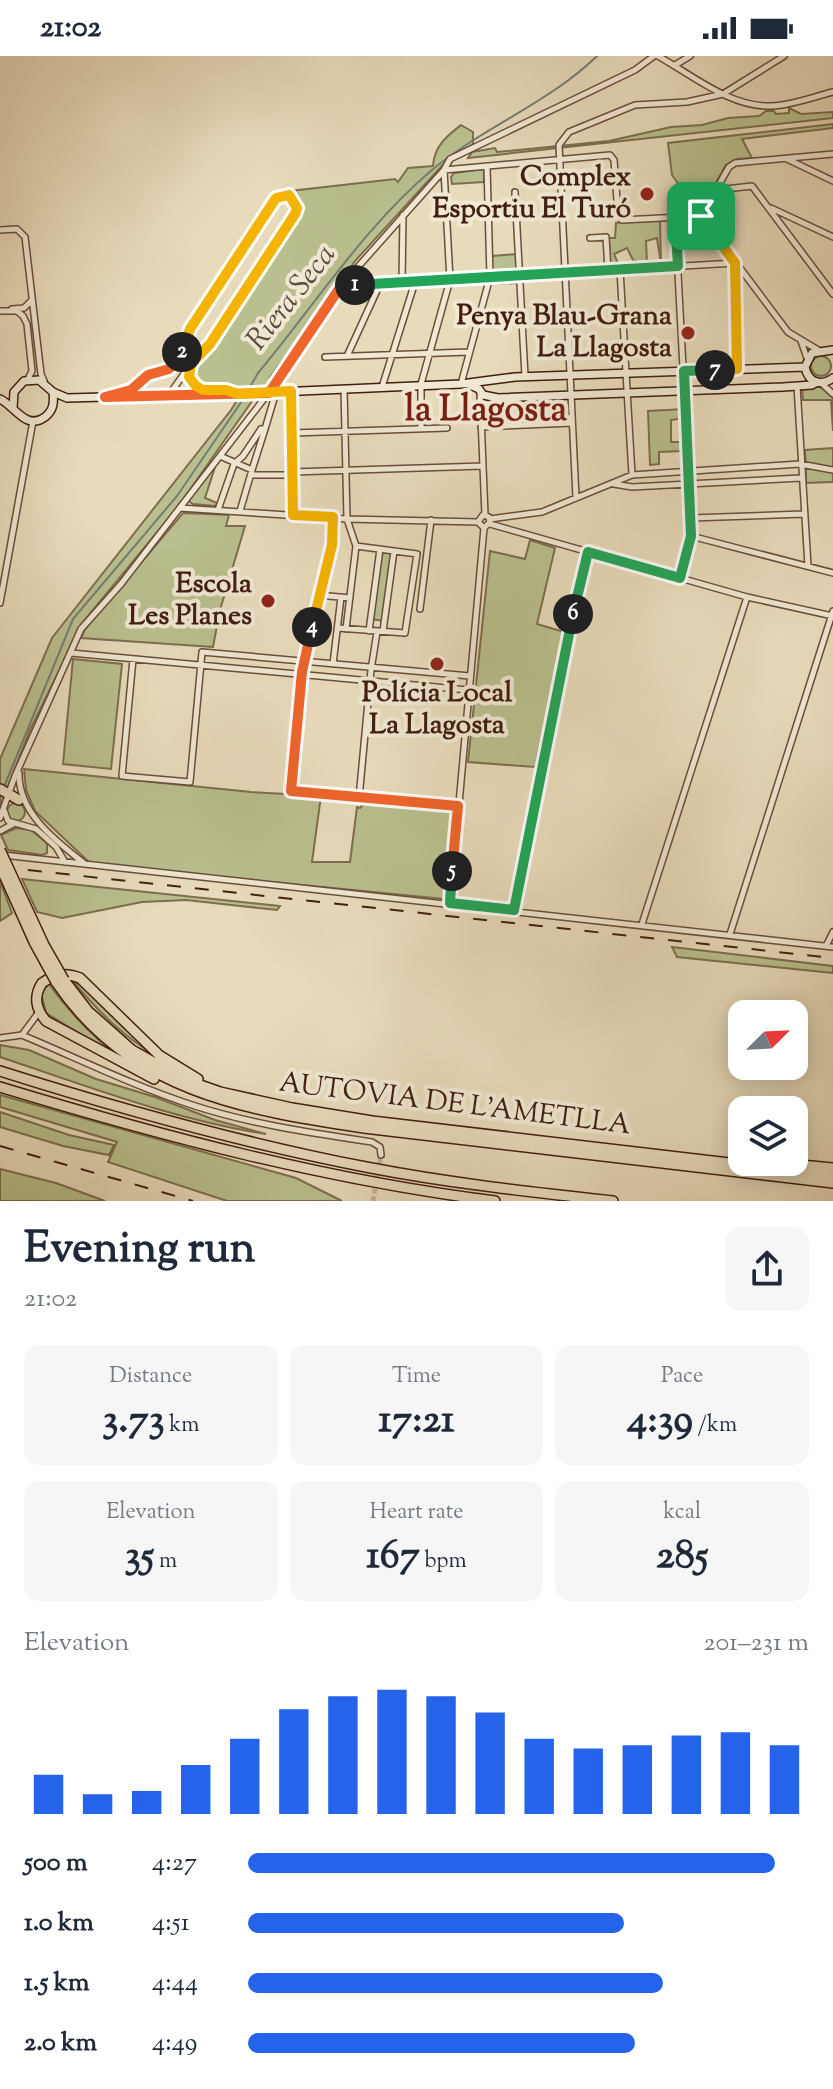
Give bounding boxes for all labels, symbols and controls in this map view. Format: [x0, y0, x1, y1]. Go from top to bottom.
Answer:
text: 21:02 [40, 7, 101, 50]
place label: Complex Esportiu El Turó [432, 158, 632, 230]
pin [667, 182, 735, 250]
marker: Complex Esportiu El Turó [638, 185, 656, 203]
icon: arrive [679, 194, 723, 238]
water label: Riera Seca [237, 236, 347, 360]
pin: 1 [335, 265, 375, 305]
text: 1 [351, 269, 359, 301]
place label: Penya Blau-Grana La Llagosta [457, 297, 672, 369]
marker: Penya Blau-Grana La Llagosta [679, 324, 697, 342]
pin: 2 [162, 332, 202, 372]
text: 2 [177, 336, 187, 368]
pin: 7 [695, 350, 735, 390]
text: 7 [709, 354, 721, 386]
district label: la Llagosta [405, 385, 568, 437]
place label: Escola Les Planes [128, 565, 252, 637]
marker: Escola Les Planes [259, 592, 277, 610]
pin: 6 [553, 594, 593, 634]
text: 6 [568, 598, 578, 630]
pin: 4 [292, 607, 332, 647]
text: 4 [306, 611, 318, 643]
marker: Polícia Local La Llagosta [428, 655, 446, 673]
place label: Polícia Local La Llagosta [362, 674, 512, 746]
pin: 5 [432, 851, 472, 891]
text: 5 [448, 855, 456, 887]
north arrow [728, 1000, 808, 1080]
map controls [728, 1000, 808, 1176]
street label: AUTOVIA DE L'AMETLLA [277, 1064, 633, 1146]
button: layers [728, 1096, 808, 1176]
text: Evening run [24, 1219, 256, 1282]
button: share [725, 1227, 809, 1311]
text: 21:02 [24, 1281, 77, 1318]
text: Distance [109, 1361, 192, 1393]
text: Time [392, 1361, 441, 1393]
text: Pace [661, 1361, 703, 1393]
text: 3.73 [102, 1393, 165, 1450]
text: 17:21 [378, 1393, 455, 1450]
text: 4:39 [627, 1393, 693, 1450]
text: km [165, 1410, 199, 1442]
text: /km [693, 1410, 737, 1442]
text: Elevation [106, 1497, 195, 1529]
text: Heart rate [370, 1497, 463, 1529]
text: kcal [663, 1497, 701, 1529]
text: 35 [124, 1529, 154, 1586]
text: 167 [366, 1529, 420, 1586]
text: 285 [656, 1529, 708, 1586]
text: m [154, 1546, 177, 1578]
text: bpm [420, 1546, 467, 1578]
text: Elevation [24, 1625, 129, 1662]
text: 201–231 m [703, 1625, 809, 1662]
text: 500 m [24, 1845, 87, 1882]
text: 4:27 [152, 1845, 197, 1882]
text: 1.0 km [24, 1905, 94, 1942]
text: 4:51 [152, 1905, 190, 1942]
text: 1.5 km [24, 1965, 90, 2002]
text: 4:44 [152, 1965, 198, 2002]
text: 2.0 km [24, 2025, 97, 2062]
text: 4:49 [152, 2025, 197, 2062]

